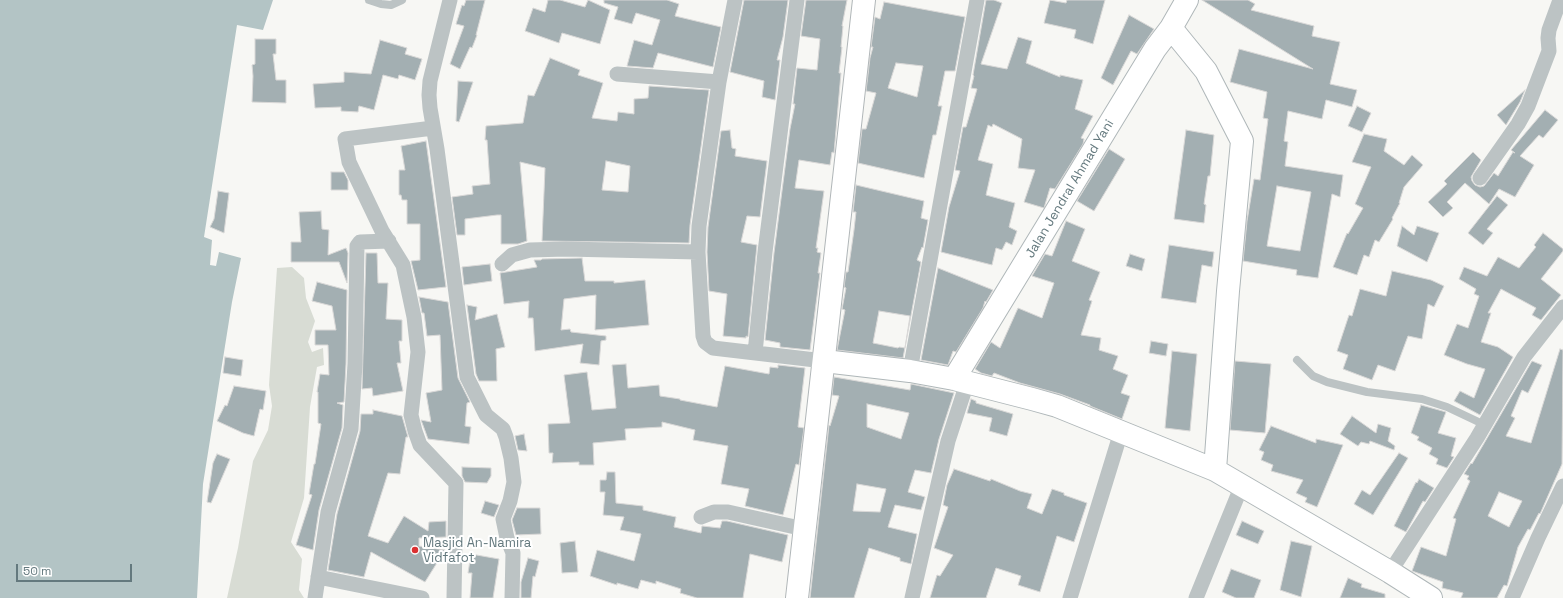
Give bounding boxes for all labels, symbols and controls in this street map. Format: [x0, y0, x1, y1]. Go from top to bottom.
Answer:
street label: Jalan Jendral Ahmad Yani [1022, 117, 1118, 261]
place label: Masjid An-Namira Vidfafot [423, 535, 531, 566]
marker: Masjid An-Namira Vidfafot [410, 545, 420, 555]
scale bar [18, 556, 134, 582]
text: 50 m [23, 563, 51, 579]

